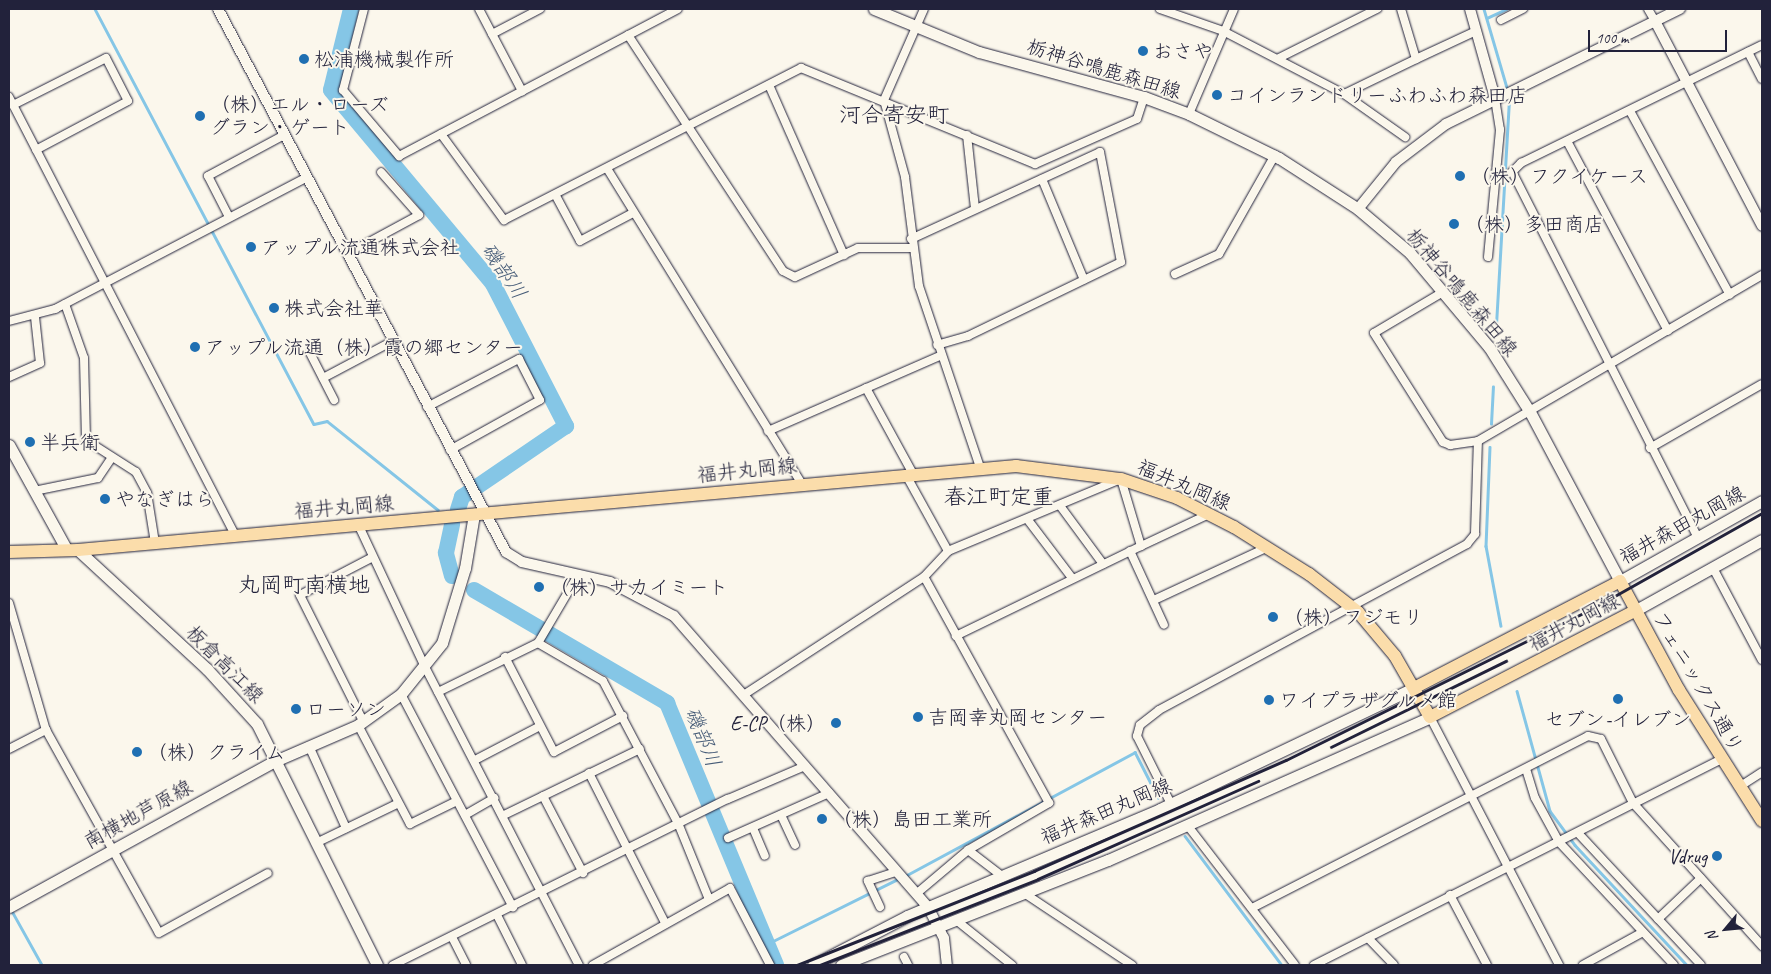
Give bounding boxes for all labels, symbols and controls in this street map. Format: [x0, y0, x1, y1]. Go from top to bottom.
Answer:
scale bar [1591, 20, 1730, 52]
text: 100 m [1596, 29, 1628, 48]
street label: 栃神谷鳴鹿森田線 [1024, 34, 1184, 104]
place label: おさや [1153, 39, 1213, 63]
marker: おさや [1137, 45, 1149, 57]
place label: 松浦機械製作所 [314, 47, 454, 71]
marker: 松浦機械製作所 [298, 53, 310, 65]
place label: コインランドリーふわふわ森田店 [1227, 83, 1527, 107]
marker: コインランドリーふわふわ森田店 [1211, 89, 1223, 101]
place label: （株）エル・ローズ グラン・ゲート [210, 92, 390, 139]
district label: 河合寄安町 [839, 103, 949, 129]
marker: （株）エル・ローズ グラン・ゲート [194, 110, 206, 122]
place label: （株）フクイケース [1470, 164, 1650, 188]
marker: （株）フクイケース [1454, 170, 1466, 182]
place label: （株）多田商店 [1464, 212, 1604, 236]
marker: （株）多田商店 [1448, 218, 1460, 230]
street label: 栃神谷鳴鹿森田線 [1401, 223, 1523, 361]
place label: アップル流通株式会社 [261, 235, 461, 259]
water label: 磯部川 [476, 238, 532, 304]
marker: アップル流通株式会社 [245, 241, 257, 253]
place label: 株式会社華 [284, 296, 384, 320]
marker: 株式会社華 [268, 302, 280, 314]
place label: アップル流通（株）霞の郷センター [205, 335, 525, 359]
marker: アップル流通（株）霞の郷センター [189, 341, 201, 353]
place label: 半兵衛 [40, 430, 100, 454]
marker: 半兵衛 [24, 436, 36, 448]
street label: 福井丸岡線 [696, 453, 798, 487]
street label: 福井丸岡線 [1133, 454, 1235, 516]
street label: 福井森田丸岡線 [1615, 481, 1749, 569]
district label: 春江町定重 [944, 485, 1054, 511]
place label: やなぎはら [115, 487, 215, 511]
street label: 福井丸岡線 [293, 491, 395, 523]
marker: やなぎはら [99, 493, 111, 505]
district label: 丸岡町南横地 [238, 573, 370, 599]
place label: （株）サカイミート [549, 575, 729, 599]
marker: （株）サカイミート [533, 581, 545, 593]
street label: 福井丸岡線 [1524, 588, 1624, 656]
place label: （株）フジモリ [1283, 605, 1423, 629]
street label: フェニックス通り [1648, 607, 1748, 757]
marker: （株）フジモリ [1267, 611, 1279, 623]
street label: 板倉高江線 [181, 620, 269, 708]
place label: ワイプラザグルメ館 [1279, 688, 1459, 712]
marker: セブン-イレブン [1612, 693, 1624, 705]
marker: ワイプラザグルメ館 [1263, 694, 1275, 706]
place label: ローソン [306, 697, 386, 721]
marker: ローソン [290, 703, 302, 715]
water label: 磯部川 [680, 703, 726, 771]
place label: 吉岡幸丸岡センター [928, 705, 1108, 729]
place label: セブン-イレブン [1545, 707, 1691, 731]
place label: E-CP（株） [730, 711, 826, 735]
marker: 吉岡幸丸岡センター [912, 711, 924, 723]
marker: E-CP（株） [830, 717, 842, 729]
place label: （株）クライム [147, 740, 287, 764]
marker: （株）クライム [131, 746, 143, 758]
street label: 福井森田丸岡線 [1037, 773, 1175, 849]
street label: 南横地芦原線 [80, 774, 196, 854]
place label: （株）島田工業所 [832, 807, 992, 831]
marker: （株）島田工業所 [816, 813, 828, 825]
place label: Vdrug [1668, 844, 1707, 868]
marker: Vdrug [1711, 850, 1723, 862]
north arrow [1701, 904, 1751, 954]
text: N [1703, 928, 1722, 944]

